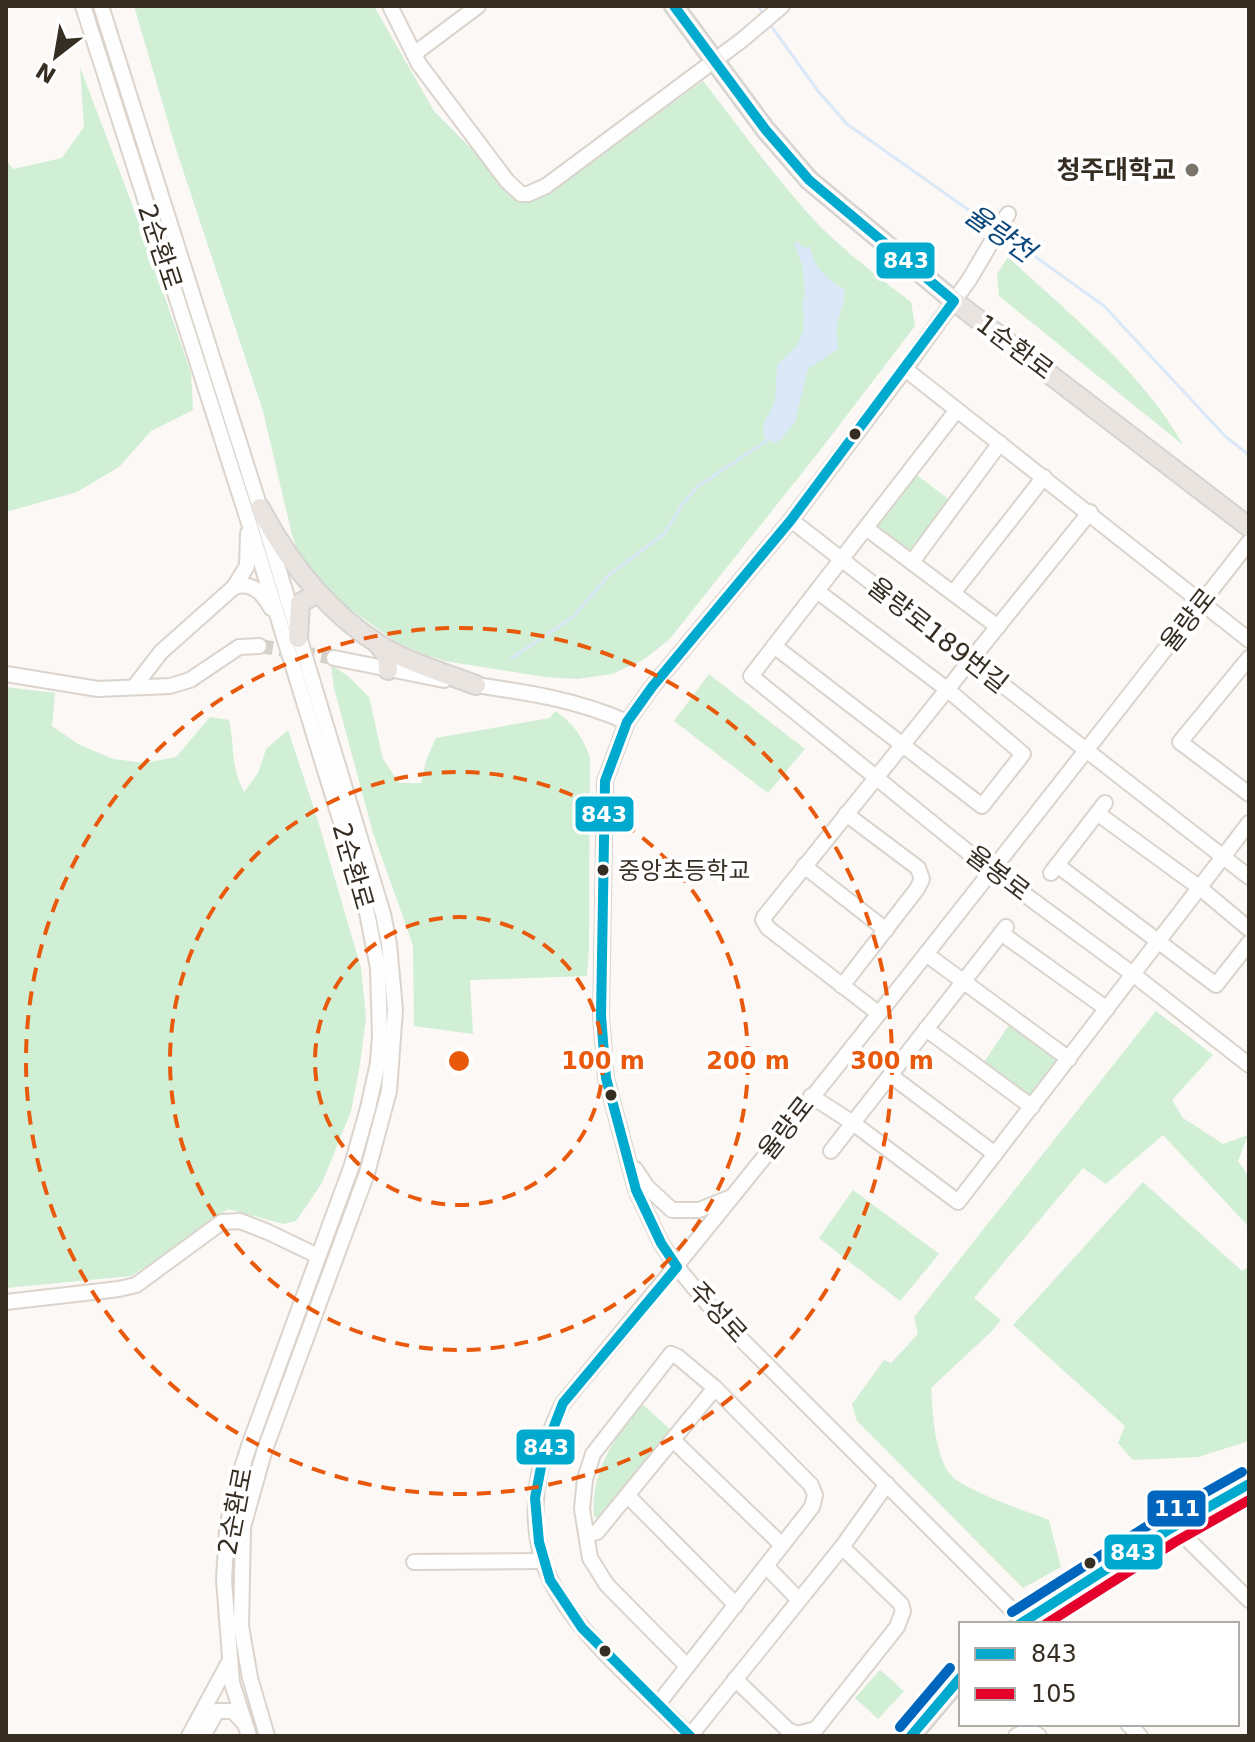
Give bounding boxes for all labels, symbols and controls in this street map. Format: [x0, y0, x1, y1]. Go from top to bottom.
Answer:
north arrow [16, 16, 96, 96]
text: N [32, 57, 60, 88]
place label: 청주대학교 [1056, 155, 1176, 185]
marker: 청주대학교 [1183, 161, 1201, 179]
water label: 율량천 [959, 198, 1043, 271]
street label: 2순환로 [132, 200, 188, 294]
line badge: 843 [875, 241, 936, 280]
text: 843 [883, 248, 929, 273]
street label: 1순환로 [971, 308, 1059, 386]
unlabelled marker [847, 426, 863, 442]
street label: 율량로189번길 [862, 571, 1014, 699]
street label: 율량로 [1154, 582, 1222, 658]
line badge: 843 [574, 795, 635, 833]
text: 843 [581, 802, 627, 827]
street label: 2순환로 [326, 819, 380, 913]
street label: 율봉로 [960, 839, 1036, 907]
place label: 중앙초등학교 [618, 857, 750, 885]
marker: 중앙초등학교 [595, 862, 611, 878]
centre of rings [445, 1047, 473, 1075]
text: 100 m [561, 1047, 645, 1075]
text: 200 m [706, 1047, 790, 1075]
text: 300 m [850, 1047, 934, 1075]
unlabelled marker [603, 1087, 619, 1103]
street label: 율량로 [752, 1090, 820, 1166]
street label: 주성로 [683, 1276, 753, 1348]
line badge: 843 [515, 1428, 576, 1466]
text: 843 [523, 1435, 569, 1460]
street label: 2순환로 [212, 1465, 258, 1557]
line badge: 111 [1146, 1489, 1207, 1528]
text: 111 [1154, 1496, 1200, 1521]
line badge: 843 [1103, 1533, 1164, 1571]
text: 843 [1110, 1540, 1156, 1565]
unlabelled marker [1082, 1555, 1098, 1571]
legend [959, 1622, 1239, 1726]
text: 843 [1031, 1640, 1077, 1668]
unlabelled marker [597, 1643, 613, 1659]
text: 105 [1031, 1680, 1077, 1708]

